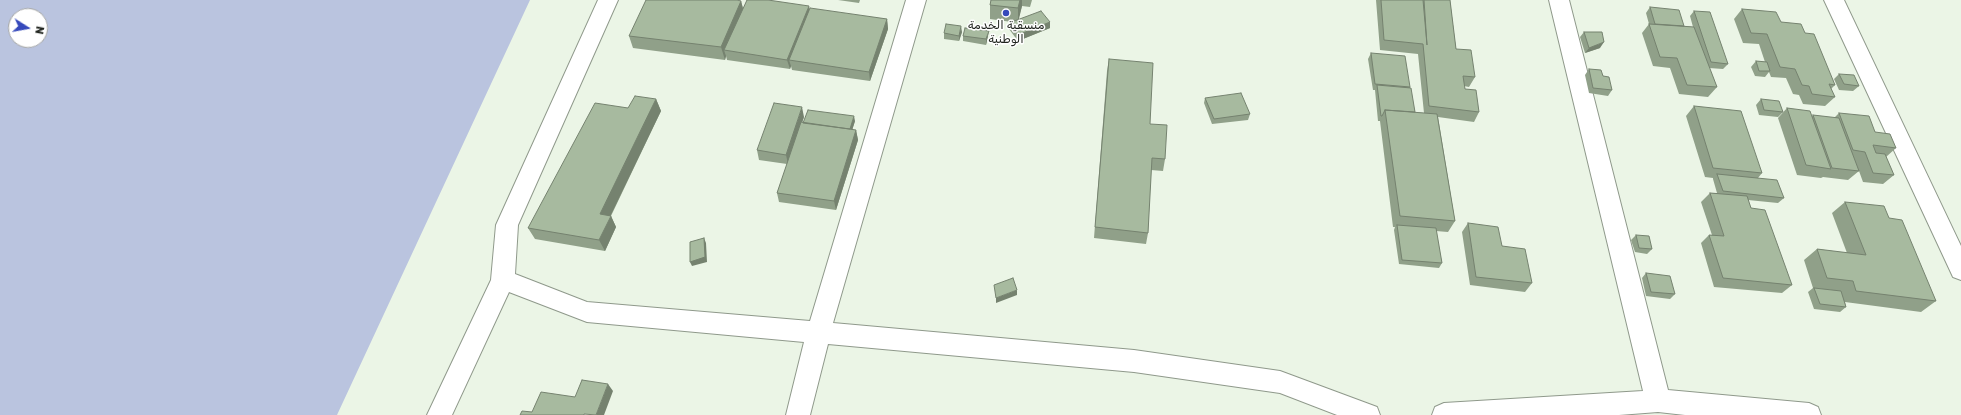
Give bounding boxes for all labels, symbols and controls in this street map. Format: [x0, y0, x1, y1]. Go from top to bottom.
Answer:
north arrow [8, 8, 48, 48]
marker: منسقية الخدمة الوطنية [1001, 8, 1011, 18]
place label: منسقية الخدمة الوطنية [968, 19, 1044, 47]
text: N [32, 25, 46, 35]

